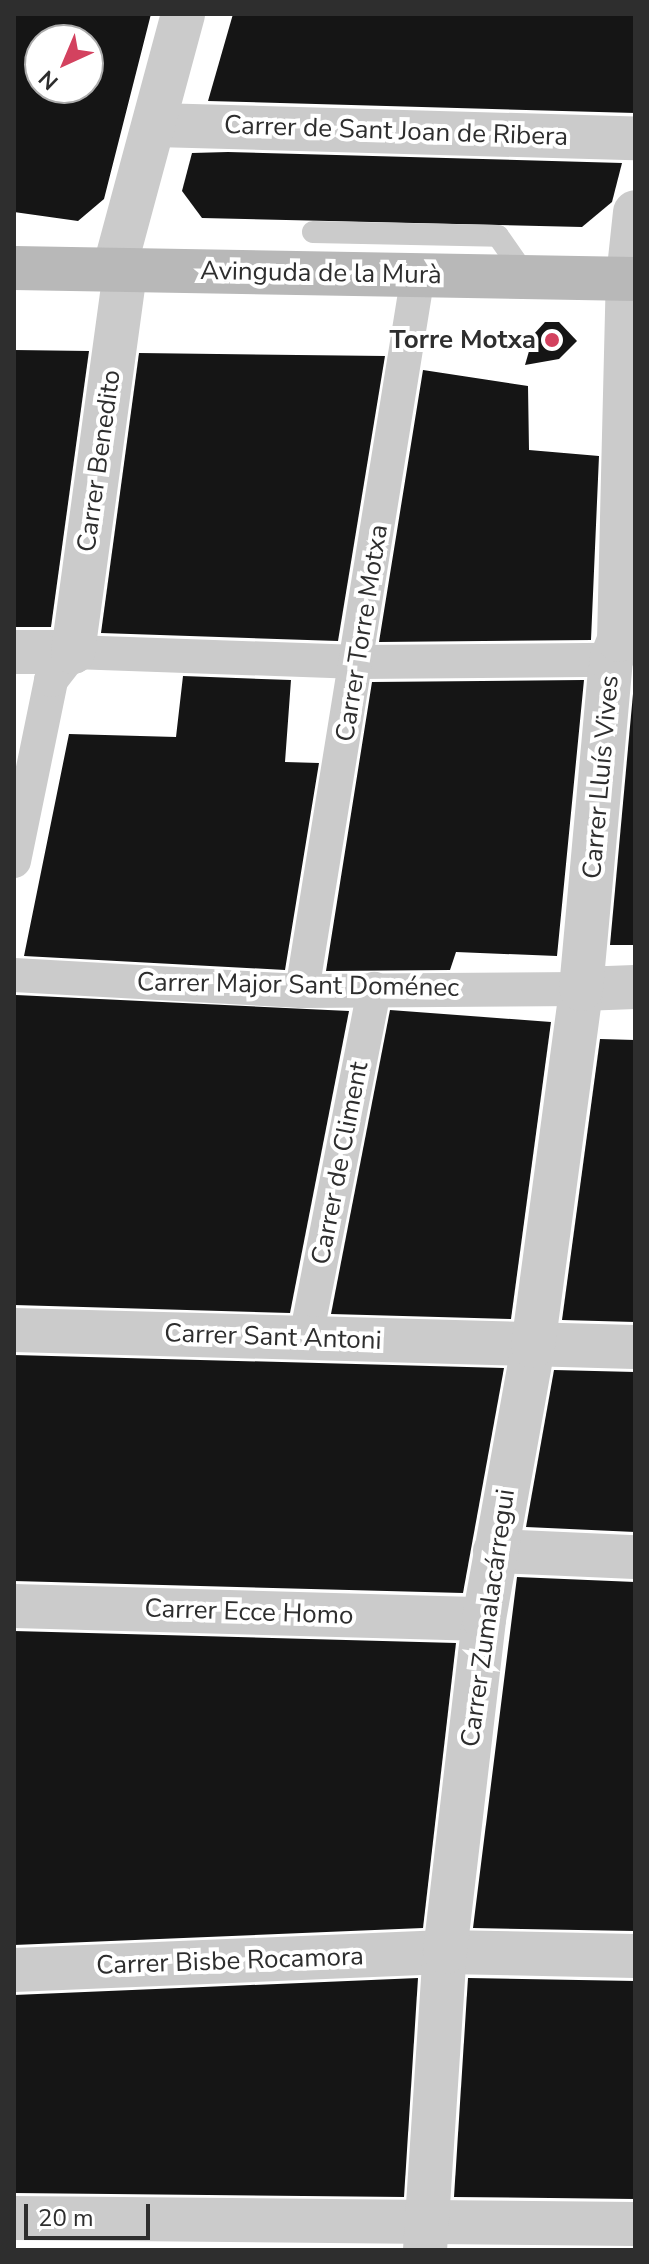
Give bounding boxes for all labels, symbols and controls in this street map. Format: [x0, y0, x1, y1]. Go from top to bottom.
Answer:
north arrow [24, 24, 104, 104]
text: N [32, 63, 65, 96]
street label: Carrer de Sant Joan de Ribera [223, 109, 569, 153]
street label: Avinguda de la Murà [200, 255, 442, 291]
place label: Torre Motxa [390, 324, 536, 356]
marker: Torre Motxa [543, 331, 561, 349]
street label: Carrer Benedito [71, 368, 127, 554]
street label: Carrer Torre Motxa [329, 522, 395, 744]
street label: Carrer Lluís Vives [577, 674, 625, 880]
street label: Carrer Major Sant Doménec [136, 967, 460, 1003]
street label: Carrer de Climent [305, 1059, 375, 1267]
street label: Carrer Sant Antoni [164, 1318, 382, 1356]
street label: Carrer Zumalacárregui [454, 1487, 522, 1749]
street label: Carrer Ecce Homo [144, 1593, 354, 1631]
street label: Carrer Bisbe Rocamora [96, 1941, 364, 1981]
scale bar [28, 2188, 154, 2238]
text: 20 m [38, 2202, 94, 2234]

